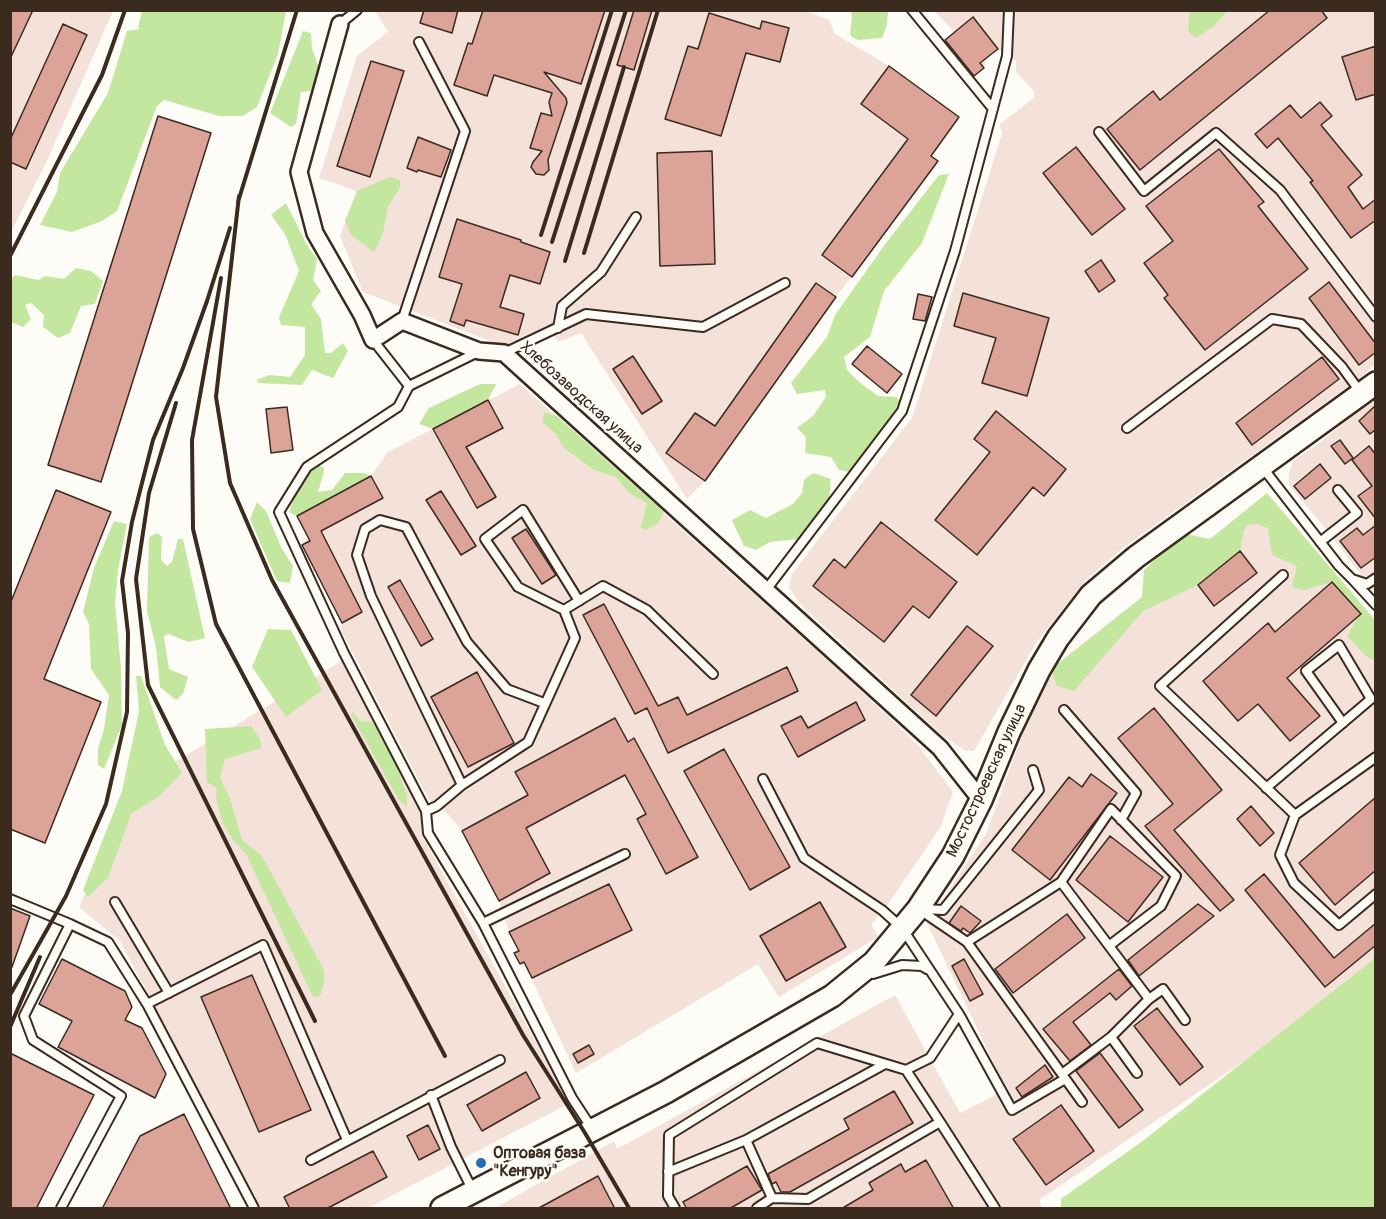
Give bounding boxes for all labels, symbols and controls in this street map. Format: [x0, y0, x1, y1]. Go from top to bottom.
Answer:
street label: Хлебозаводская улица [516, 338, 646, 458]
street label: Мостостроевская улица [943, 701, 1031, 861]
place label: Оптовая база "Кенгуру" [493, 1144, 586, 1182]
marker: Оптовая база "Кенгуру" [474, 1156, 488, 1170]

